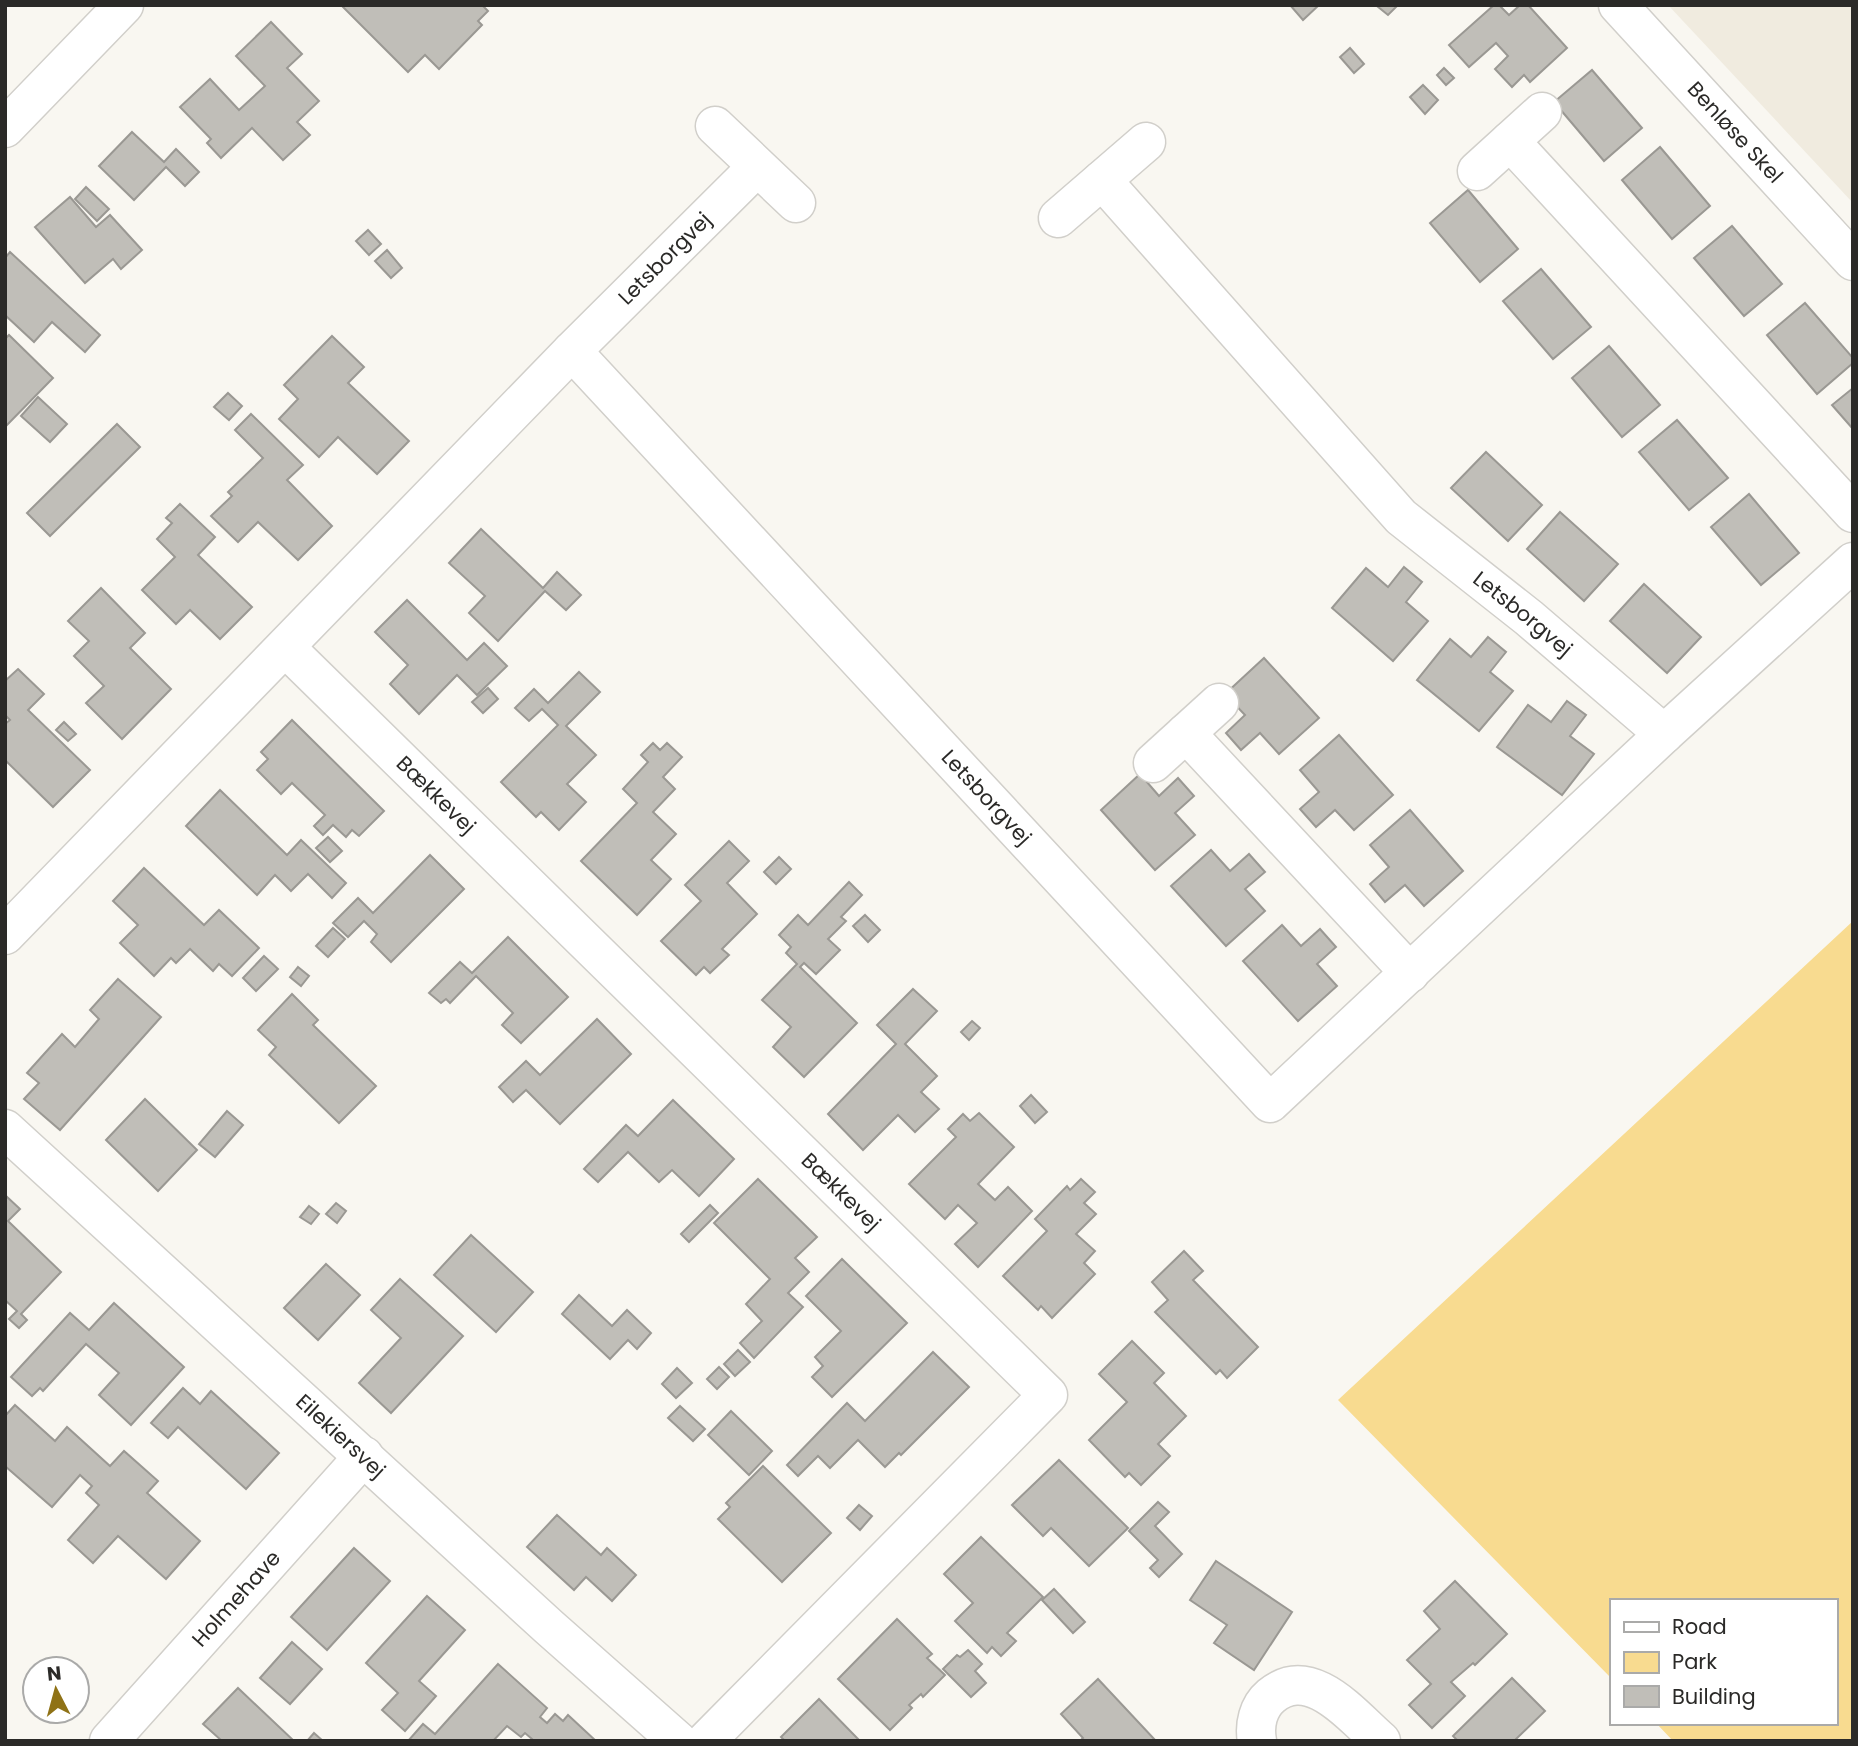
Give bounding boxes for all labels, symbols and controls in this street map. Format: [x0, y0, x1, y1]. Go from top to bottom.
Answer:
street label: Benløse Skel [1681, 75, 1790, 189]
street label: Letsborgvej [612, 205, 717, 311]
street label: Letsborgvej [1467, 564, 1579, 663]
street label: Letsborgvej [935, 743, 1038, 851]
street label: Bækkevej [390, 749, 482, 840]
street label: Bækkevej [795, 1146, 887, 1237]
street label: Eilekiersvej [290, 1387, 392, 1484]
street label: Holmehave [185, 1544, 287, 1653]
legend [1610, 1599, 1837, 1725]
text: Road [1672, 1612, 1727, 1641]
text: Park [1672, 1647, 1717, 1676]
north arrow [21, 1655, 91, 1725]
text: N [46, 1659, 63, 1688]
text: Building [1672, 1682, 1756, 1711]

